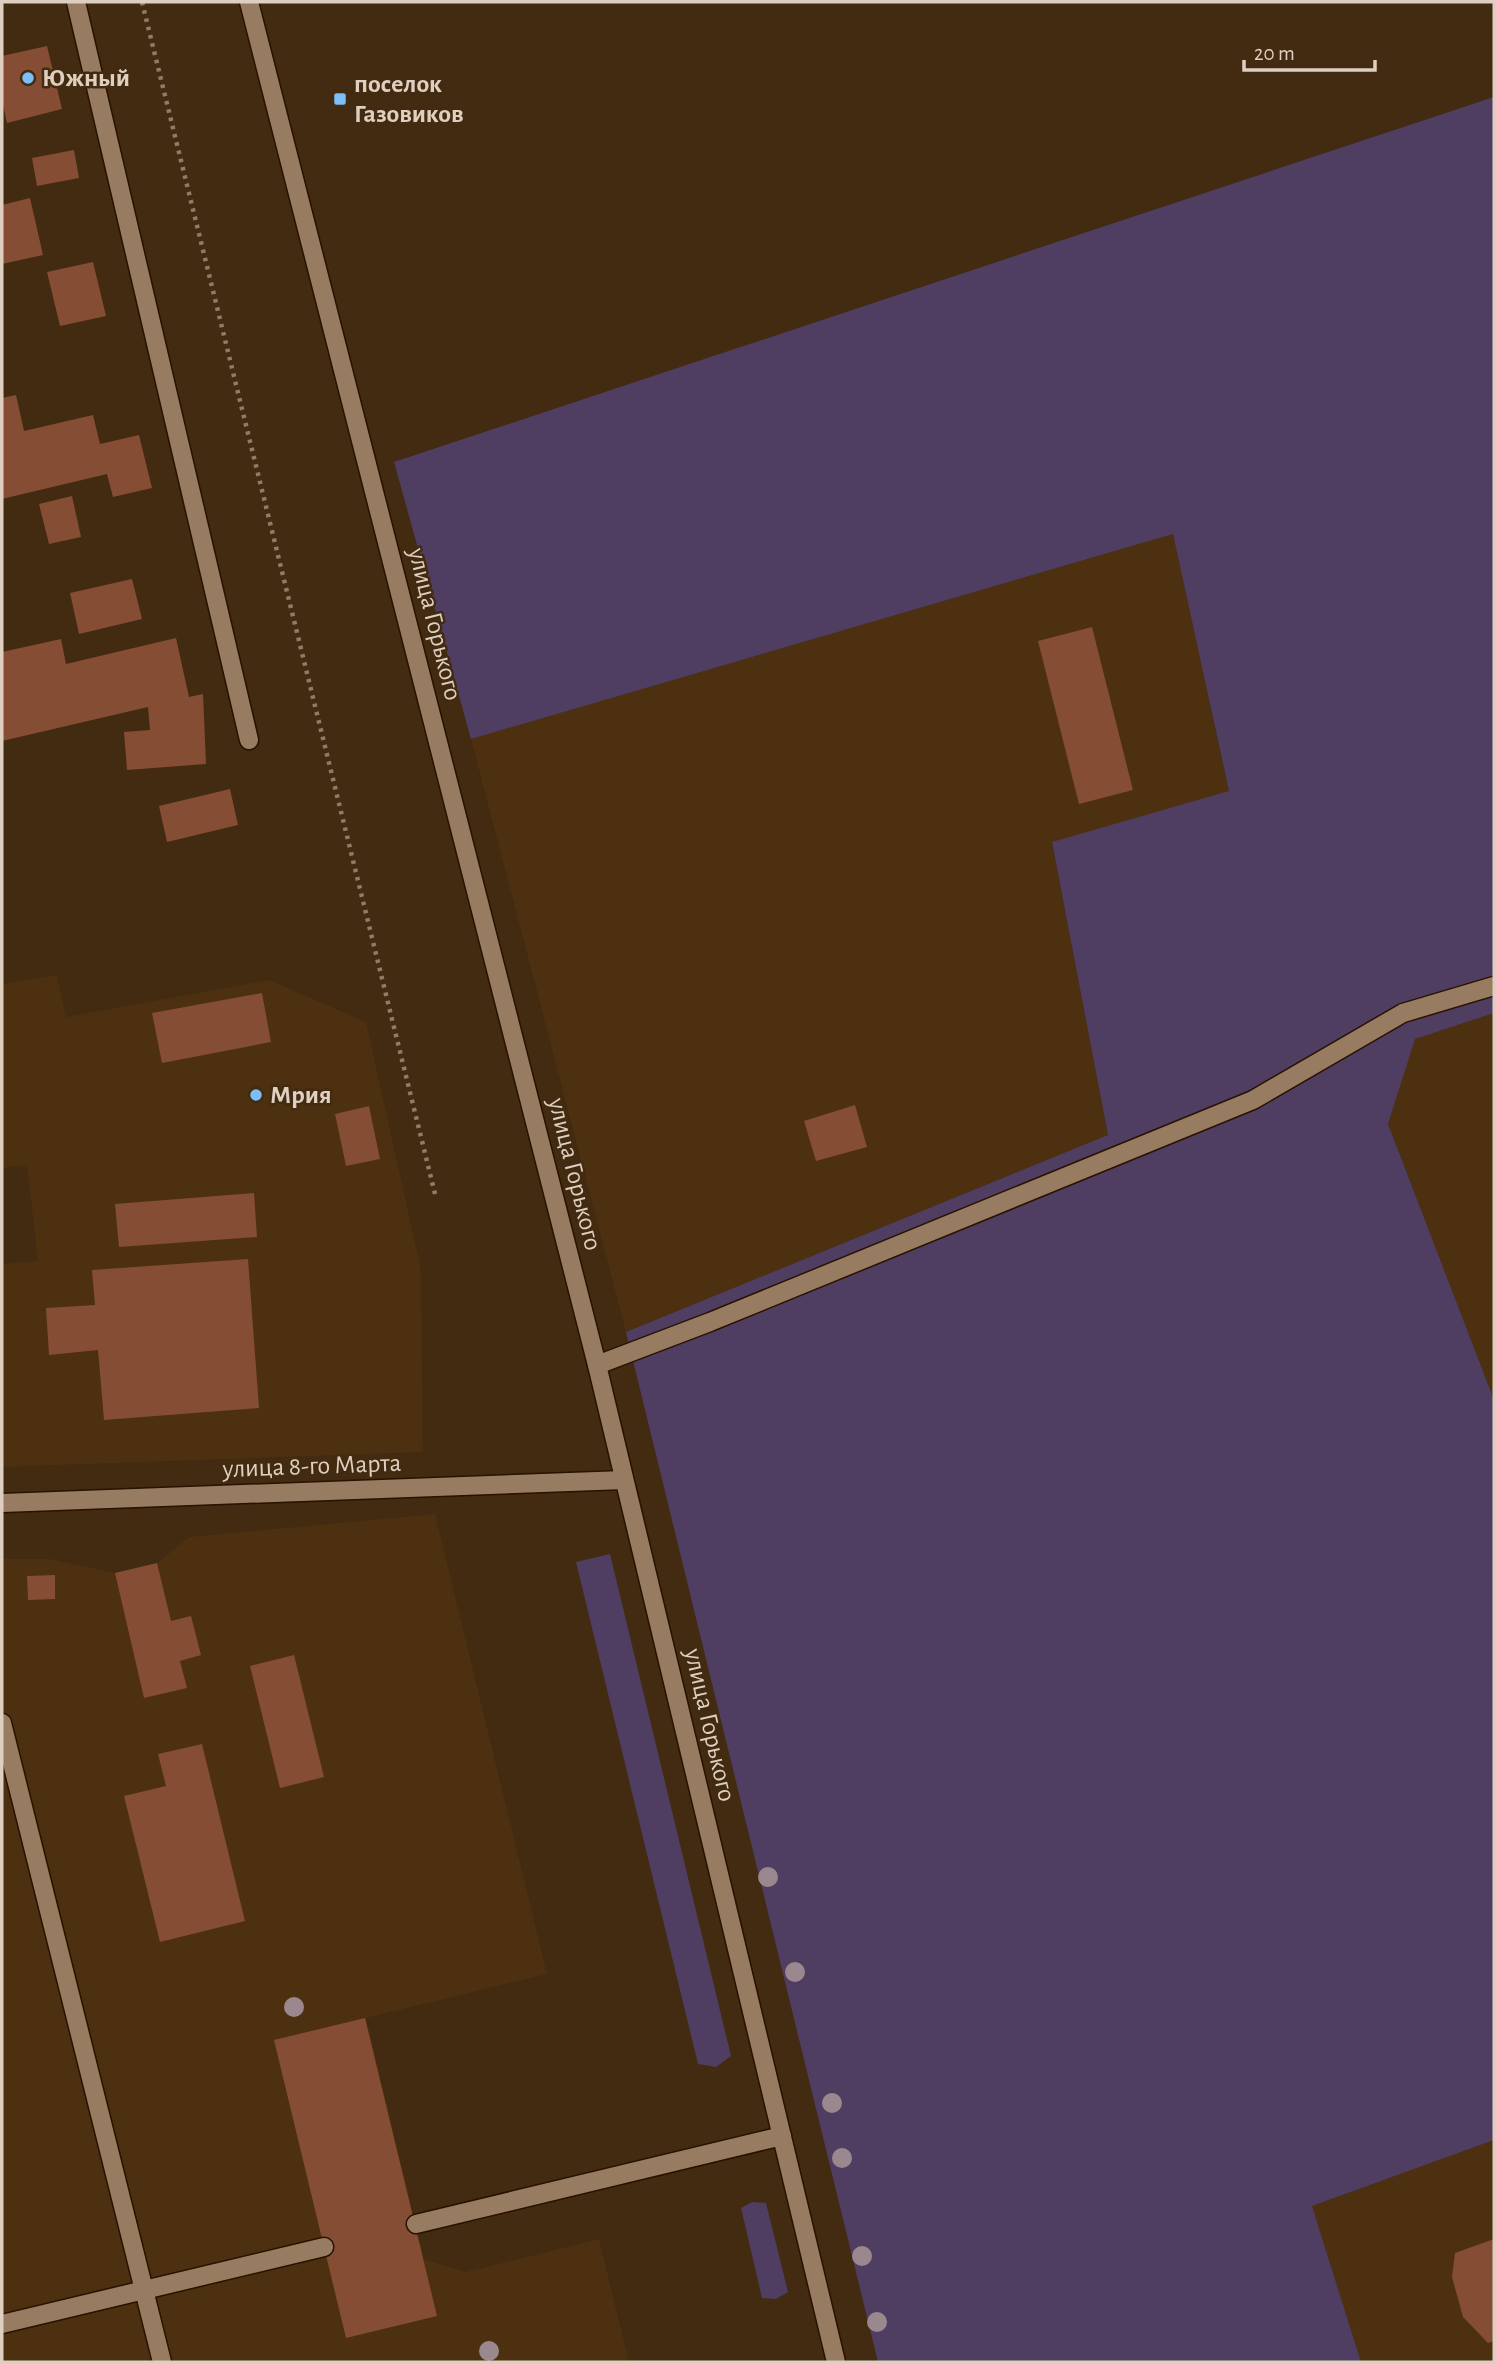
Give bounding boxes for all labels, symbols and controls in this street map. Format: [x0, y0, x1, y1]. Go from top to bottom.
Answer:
scale bar [1244, 28, 1375, 72]
text: 20 m [1254, 43, 1295, 64]
place label: Южный [42, 65, 130, 91]
marker: Южный [20, 70, 36, 86]
place label: поселок Газовиков [354, 71, 464, 127]
marker: поселок Газовиков [332, 91, 348, 107]
street label: улица Горького [403, 544, 466, 703]
place label: Мрия [270, 1082, 332, 1108]
marker: Мрия [248, 1087, 264, 1103]
street label: улица Горького [543, 1094, 606, 1253]
street label: улица 8-го Марта [221, 1450, 402, 1482]
street label: улица Горького [680, 1645, 740, 1804]

